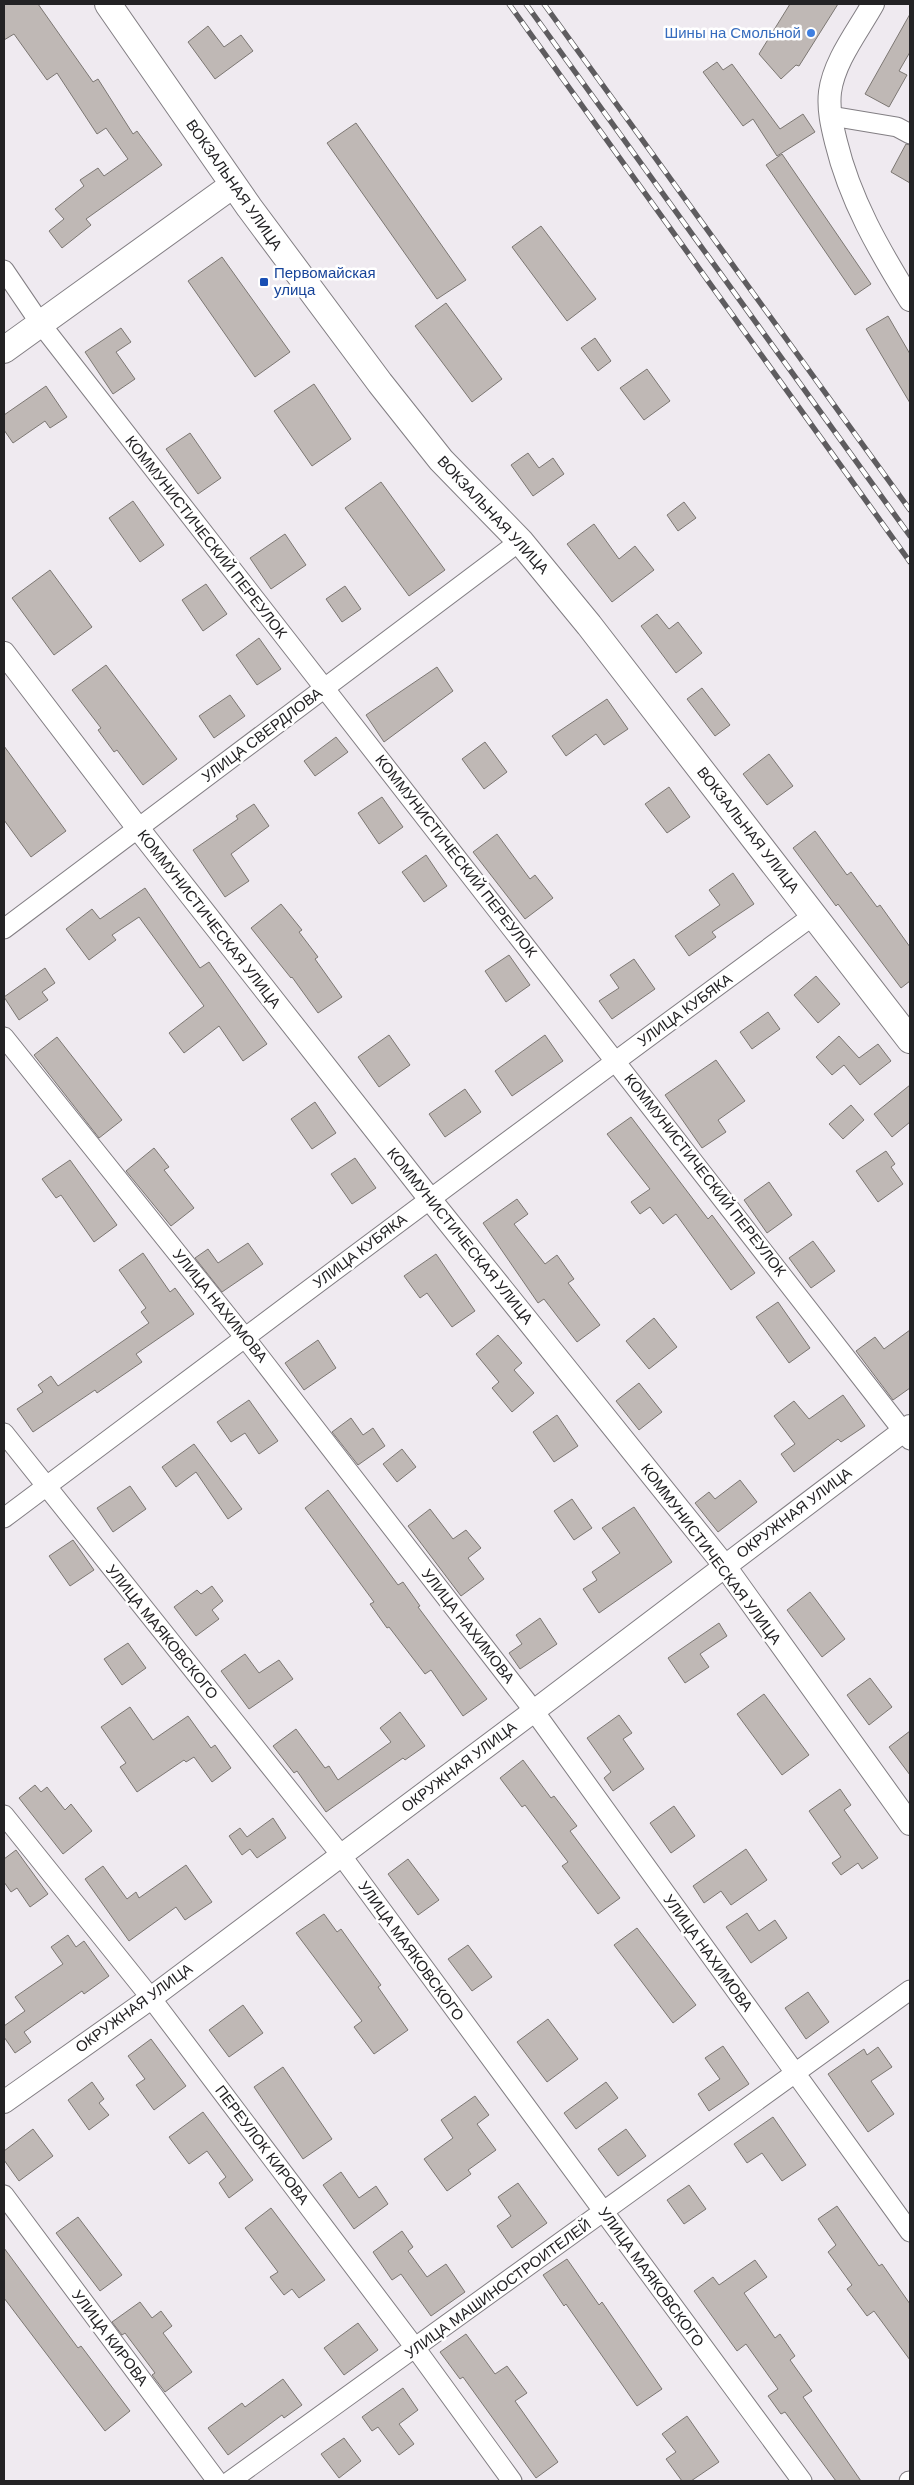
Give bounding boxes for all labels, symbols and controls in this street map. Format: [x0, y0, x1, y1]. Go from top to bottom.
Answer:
place label: Шины на Смольной [664, 23, 801, 43]
marker: Шины на Смольной [805, 27, 817, 39]
street label: ВОКЗАЛЬНАЯ УЛИЦА [181, 116, 287, 254]
place label: Первомайская улица [274, 263, 376, 300]
marker: Первомайская улица [258, 276, 270, 288]
street label: КОММУНИСТИЧЕСКИЙ ПЕРЕУЛОК [121, 432, 292, 643]
street label: ВОКЗАЛЬНАЯ УЛИЦА [433, 451, 553, 579]
street label: УЛИЦА СВЕРДЛОВА [198, 683, 326, 787]
street label: КОММУНИСТИЧЕСКИЙ ПЕРЕУЛОК [371, 751, 542, 962]
street label: ВОКЗАЛЬНАЯ УЛИЦА [692, 763, 804, 897]
street label: КОММУНИСТИЧЕСКАЯ УЛИЦА [133, 825, 285, 1013]
street label: УЛИЦА КУБЯКА [634, 969, 736, 1051]
street label: КОММУНИСТИЧЕСКИЙ ПЕРЕУЛОК [620, 1070, 791, 1281]
street label: КОММУНИСТИЧЕСКАЯ УЛИЦА [382, 1144, 538, 1328]
street label: УЛИЦА КУБЯКА [309, 1209, 411, 1293]
street label: УЛИЦА НАХИМОВА [168, 1245, 272, 1367]
street label: КОММУНИСТИЧЕСКАЯ УЛИЦА [636, 1459, 786, 1649]
street label: ОКРУЖНАЯ УЛИЦА [732, 1463, 856, 1563]
street label: УЛИЦА МАЯКОВСКОГО [101, 1560, 223, 1704]
street label: УЛИЦА НАХИМОВА [417, 1565, 519, 1687]
street label: ОКРУЖНАЯ УЛИЦА [397, 1717, 521, 1817]
street label: УЛИЦА МАЯКОВСКОГО [354, 1877, 468, 2025]
street label: УЛИЦА НАХИМОВА [659, 1890, 757, 2016]
street label: ОКРУЖНАЯ УЛИЦА [72, 1959, 196, 2057]
street label: ПЕРЕУЛОК КИРОВА [211, 2081, 313, 2209]
street label: УЛИЦА МАЯКОВСКОГО [594, 2203, 708, 2351]
street label: УЛИЦА МАШИНОСТРОИТЕЛЕЙ [401, 2215, 595, 2363]
street label: УЛИЦА КИРОВА [67, 2286, 153, 2390]

